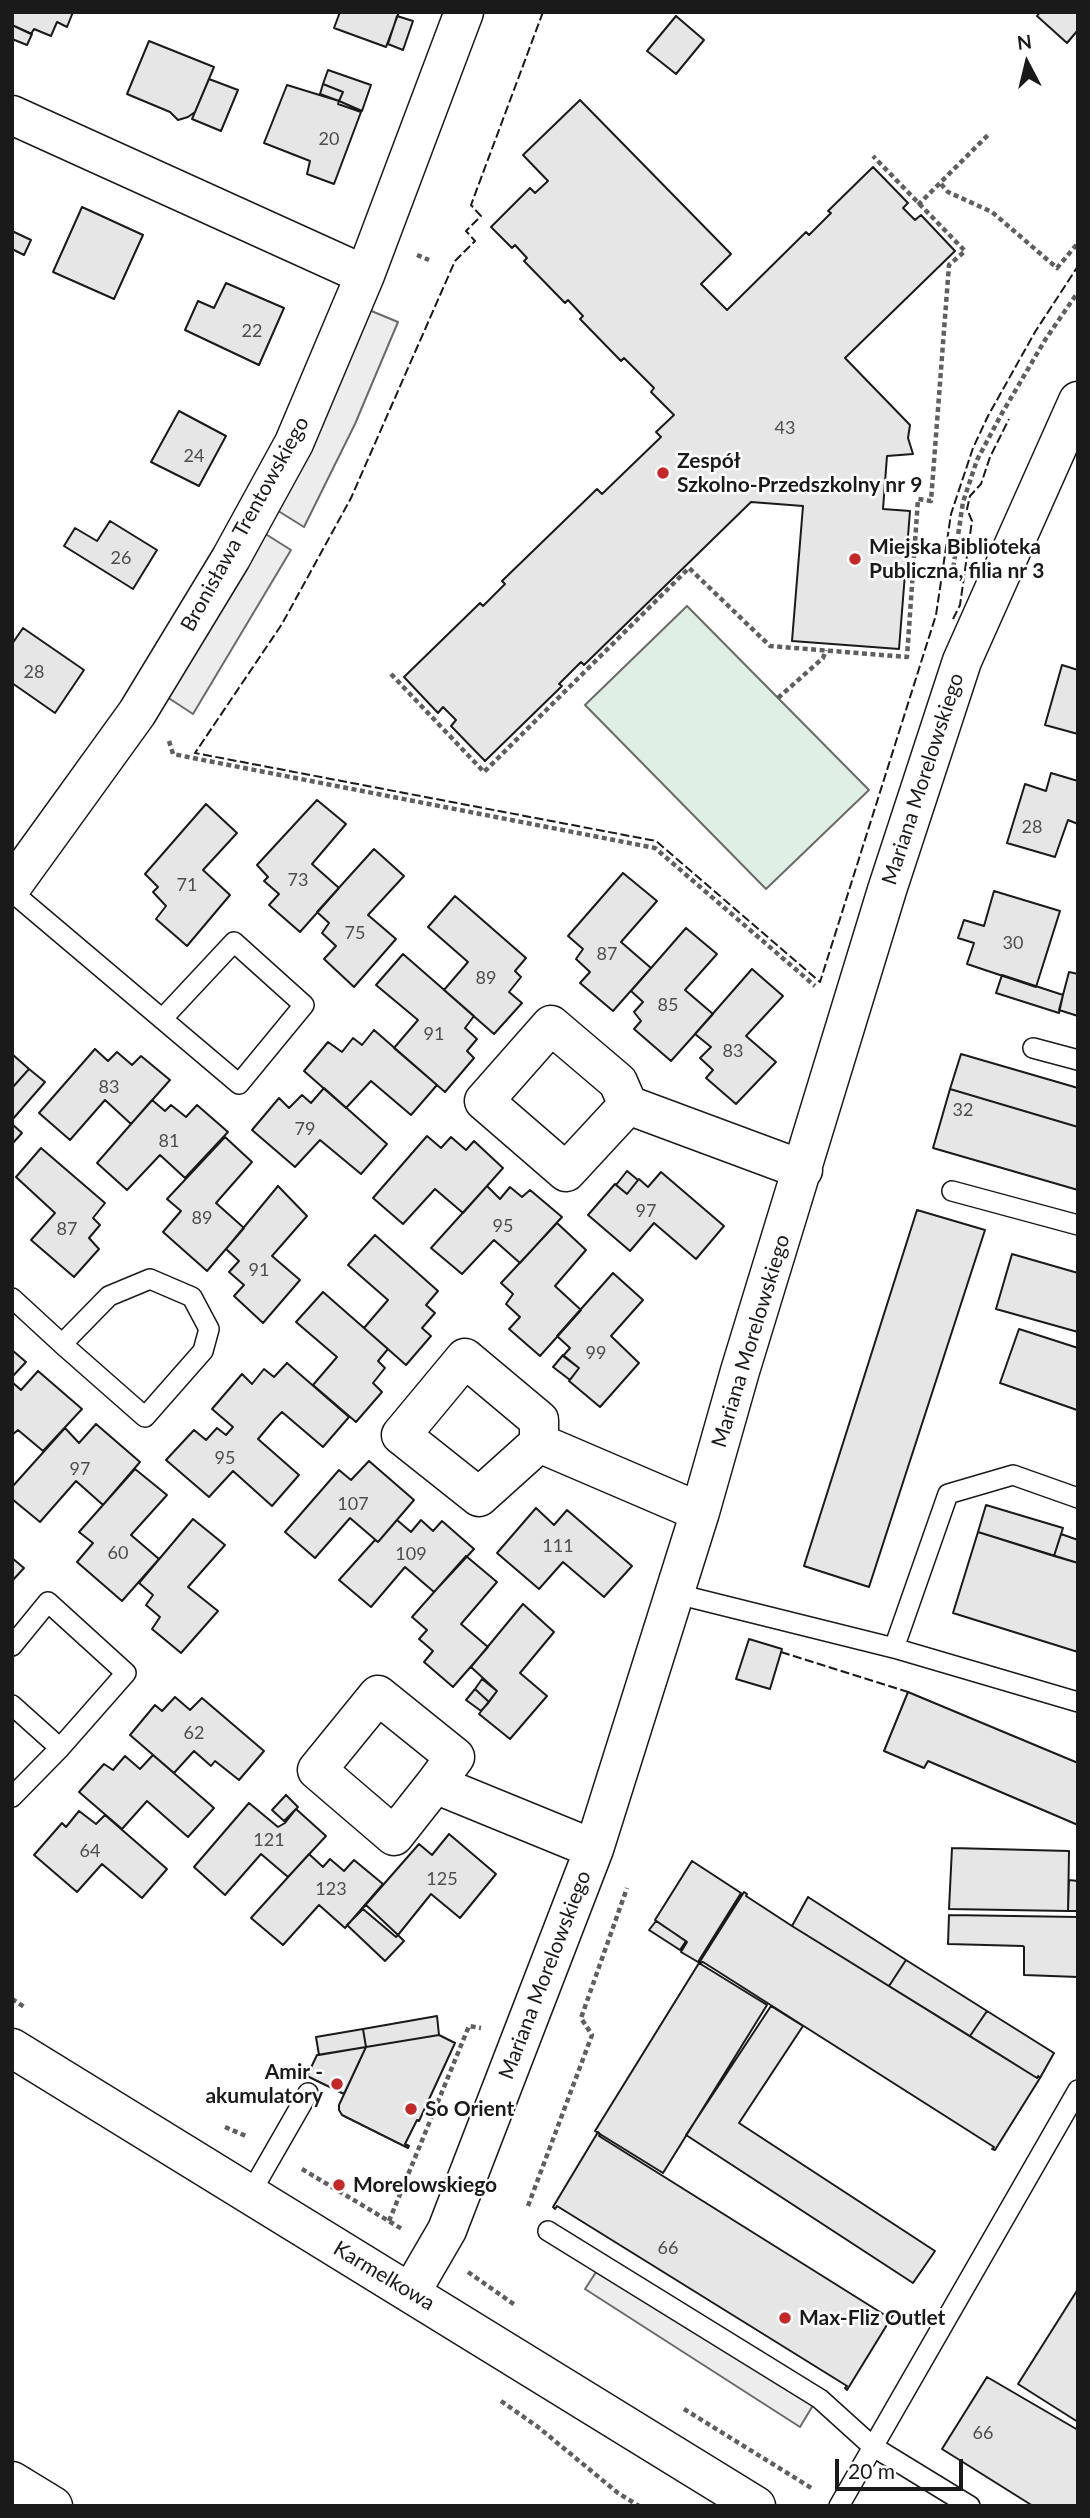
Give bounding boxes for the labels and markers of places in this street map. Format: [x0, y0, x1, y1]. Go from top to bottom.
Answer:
place label: Zespół Szkolno-Przedszkolny nr 9 [677, 448, 922, 498]
marker: Zespół Szkolno-Przedszkolny nr 9 [655, 465, 671, 481]
place label: Miejska Biblioteka Publiczna, filia nr 3 [869, 534, 1044, 584]
marker: Miejska Biblioteka Publiczna, filia nr 3 [847, 551, 863, 567]
place label: Amir - akumulatory [205, 2059, 323, 2109]
marker: Amir - akumulatory [329, 2076, 345, 2092]
place label: So Orient [425, 2096, 514, 2122]
marker: So Orient [403, 2101, 419, 2117]
place label: Morelowskiego [353, 2172, 497, 2198]
marker: Morelowskiego [331, 2177, 347, 2193]
place label: Max-Fliz Outlet [799, 2305, 945, 2331]
marker: Max-Fliz Outlet [777, 2310, 793, 2326]

